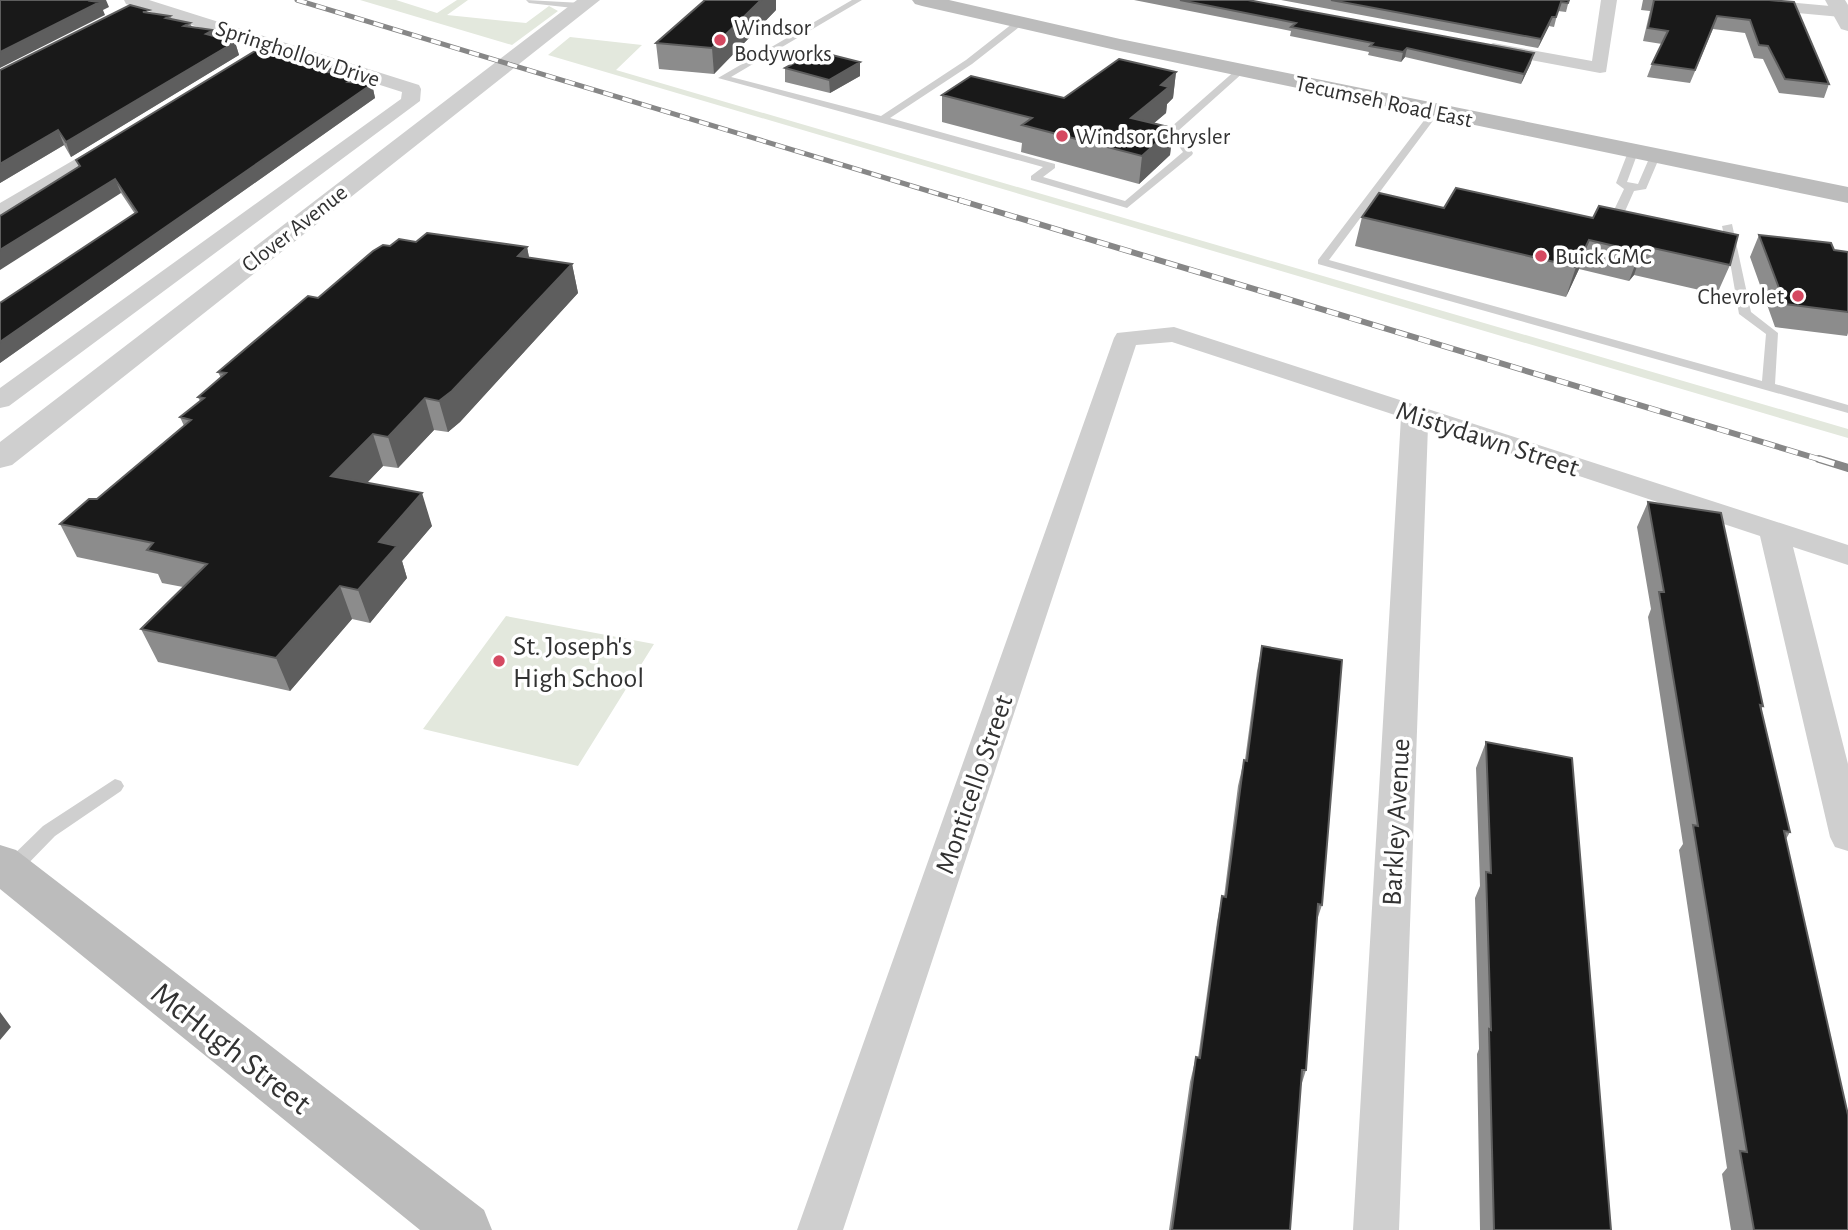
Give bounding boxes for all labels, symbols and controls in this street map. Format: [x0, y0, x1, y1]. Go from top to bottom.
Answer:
street label: Springhollow Drive [213, 17, 382, 92]
place label: Windsor Bodyworks [734, 17, 832, 66]
marker: Windsor Bodyworks [712, 32, 728, 48]
street label: Tecumseh Road East [1293, 72, 1475, 133]
place label: Windsor Chrysler [1076, 126, 1231, 149]
marker: Windsor Chrysler [1054, 128, 1070, 144]
street label: Clover Avenue [238, 181, 352, 277]
place label: Buick GMC [1555, 246, 1652, 269]
marker: Buick GMC [1533, 248, 1549, 264]
place label: Chevrolet [1697, 286, 1785, 309]
marker: Chevrolet [1790, 288, 1806, 304]
street label: Mistydawn Street [1392, 397, 1582, 483]
place label: St. Joseph's High School [513, 633, 644, 693]
marker: St. Joseph's High School [491, 653, 507, 669]
street label: Monticello Street [931, 692, 1019, 878]
street label: Barkley Avenue [1379, 738, 1415, 907]
street label: McHugh Street [144, 977, 317, 1122]

